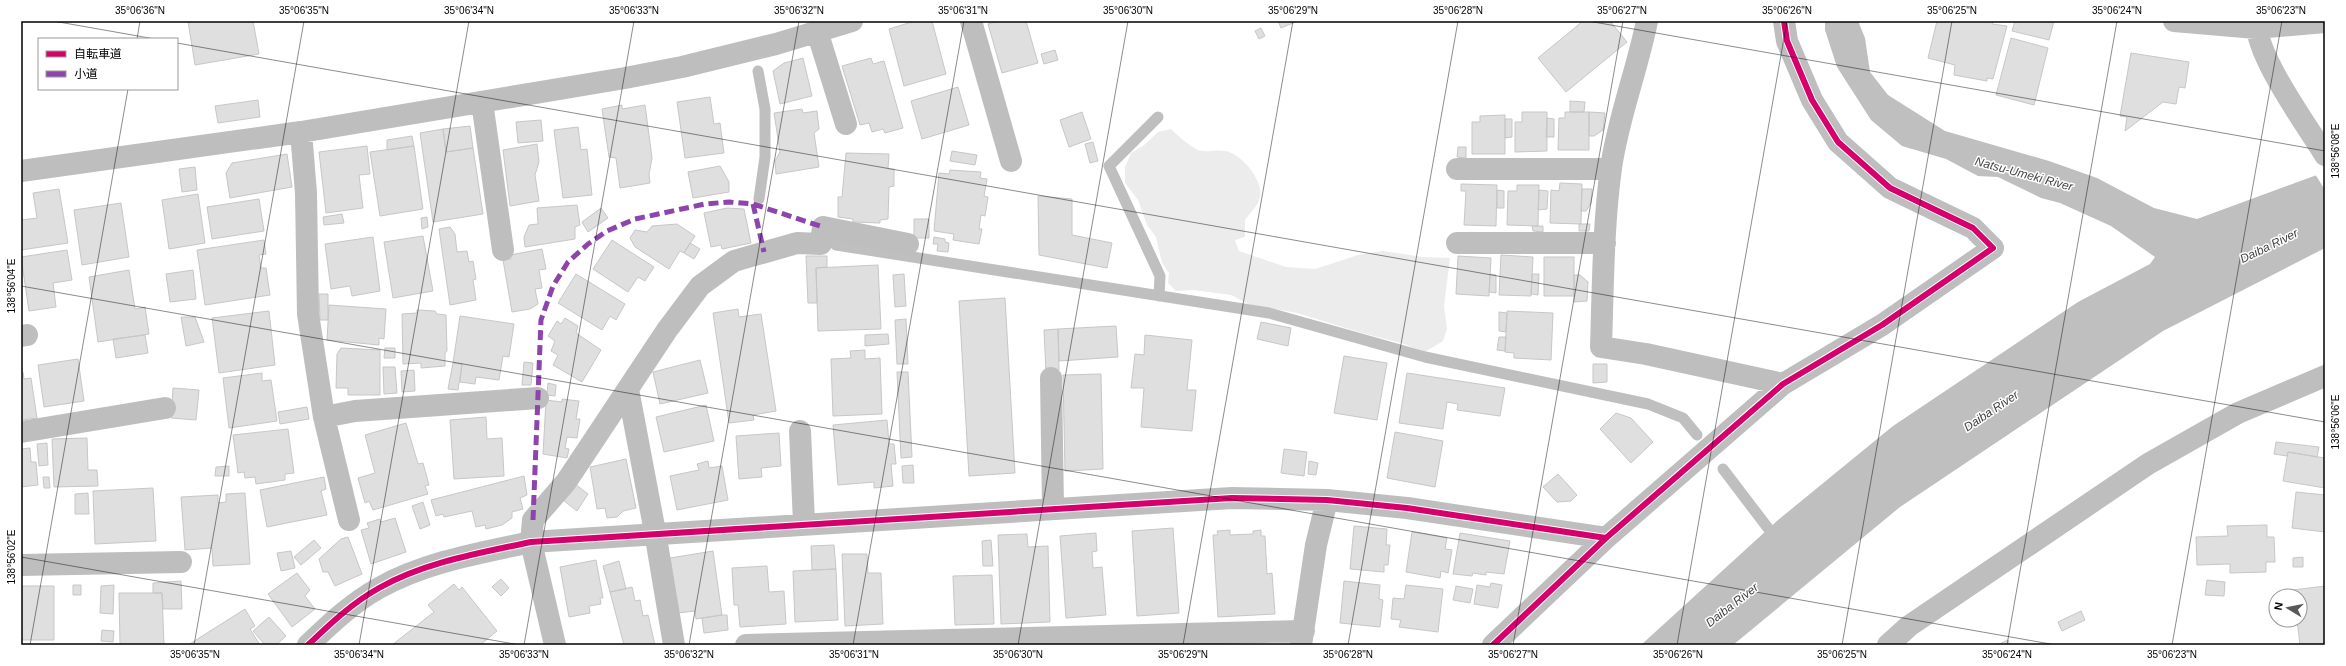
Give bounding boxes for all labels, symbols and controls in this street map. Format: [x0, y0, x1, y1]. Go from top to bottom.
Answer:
text: 35°06'36"N [115, 5, 165, 16]
text: 35°06'35"N [279, 5, 329, 16]
text: 35°06'34"N [444, 5, 494, 16]
text: 35°06'33"N [609, 5, 659, 16]
text: 35°06'32"N [774, 5, 824, 16]
text: 35°06'31"N [938, 5, 988, 16]
text: 35°06'30"N [1103, 5, 1153, 16]
text: 35°06'29"N [1268, 5, 1318, 16]
text: 35°06'28"N [1433, 5, 1483, 16]
text: 35°06'27"N [1597, 5, 1647, 16]
text: 35°06'26"N [1762, 5, 1812, 16]
text: 35°06'25"N [1927, 5, 1977, 16]
text: 35°06'24"N [2092, 5, 2142, 16]
text: 35°06'23"N [2256, 5, 2306, 16]
legend [38, 38, 178, 90]
text: 自転車道 [74, 47, 122, 61]
text: 小道 [74, 67, 98, 81]
text: 138°56'08"E [2330, 123, 2341, 179]
water label: Natsu-Umeki River [1974, 154, 2075, 194]
water label: Daiba River [2238, 226, 2301, 266]
text: 138°56'04"E [6, 258, 17, 314]
water label: Daiba River [1961, 387, 2022, 434]
text: 138°56'06"E [2330, 394, 2341, 450]
text: 138°56'02"E [6, 529, 17, 585]
water label: Daiba River [1703, 580, 1762, 630]
north arrow [2268, 588, 2308, 628]
text: N [2272, 601, 2285, 611]
text: 35°06'35"N [170, 649, 220, 660]
text: 35°06'34"N [334, 649, 384, 660]
text: 35°06'33"N [499, 649, 549, 660]
text: 35°06'32"N [664, 649, 714, 660]
text: 35°06'31"N [829, 649, 879, 660]
text: 35°06'30"N [993, 649, 1043, 660]
text: 35°06'29"N [1158, 649, 1208, 660]
text: 35°06'28"N [1323, 649, 1373, 660]
text: 35°06'27"N [1488, 649, 1538, 660]
text: 35°06'26"N [1653, 649, 1703, 660]
text: 35°06'25"N [1817, 649, 1867, 660]
text: 35°06'24"N [1982, 649, 2032, 660]
text: 35°06'23"N [2147, 649, 2197, 660]

